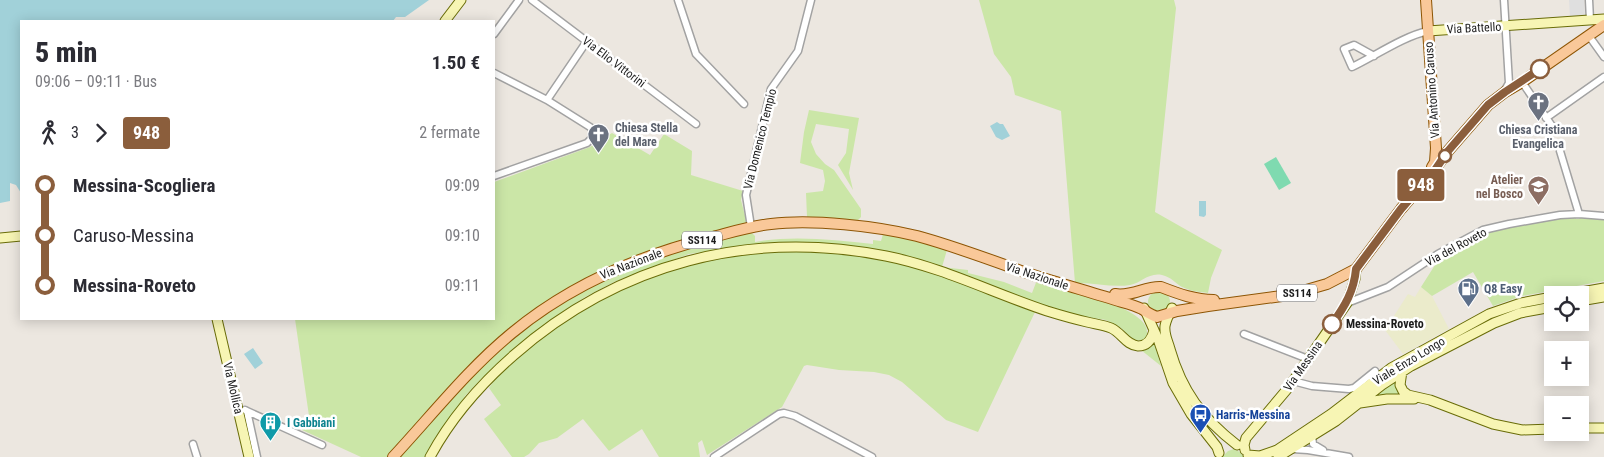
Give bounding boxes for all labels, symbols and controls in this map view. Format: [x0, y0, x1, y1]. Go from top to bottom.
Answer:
street label: Via Battello [1446, 20, 1502, 36]
street label: Via Elio Vittorini [580, 34, 648, 90]
text: 5 min [35, 36, 97, 69]
street label: Via Antonino Caruso [1422, 41, 1442, 139]
text: 1.50 € [432, 51, 480, 74]
unlabelled marker [1530, 59, 1550, 79]
text: 09:06 – 09:11 · Bus [35, 72, 157, 91]
street label: Via Domenico Tempio [741, 87, 779, 191]
church icon: Chiesa Cristiana Evangelica [1526, 91, 1550, 122]
icon: walk [35, 119, 63, 147]
icon: forward [87, 119, 115, 147]
place label: Chiesa Stella del Mare [615, 121, 678, 149]
text: 948 [133, 122, 160, 143]
text: 3 [71, 123, 79, 142]
text: 2 fermate [419, 123, 480, 142]
church icon: Chiesa Stella del Mare [587, 123, 611, 154]
place label: Chiesa Cristiana Evangelica [1499, 123, 1578, 151]
unlabelled marker [1438, 149, 1452, 163]
line badge: 948 [1392, 169, 1450, 201]
place label: Atelier nel Bosco [1476, 173, 1523, 201]
text: Messina-Scogliera [73, 174, 215, 197]
text: 948 [1407, 174, 1435, 195]
school or university icon: Atelier nel Bosco [1527, 175, 1551, 206]
text: 09:09 [445, 176, 480, 195]
text: Caruso-Messina [73, 224, 194, 247]
street label: Via del Roveto [1423, 225, 1489, 269]
text: 09:10 [445, 226, 480, 245]
road number: SS114 [682, 232, 722, 248]
street label: Via Nazionale [598, 246, 664, 282]
street label: Via Nazionale [1004, 259, 1070, 293]
text: Messina-Roveto [73, 274, 196, 297]
text: 09:11 [445, 276, 480, 295]
fuel station icon: Q8 Easy [1456, 277, 1480, 308]
place label: Q8 Easy [1484, 282, 1523, 296]
road number: SS114 [1277, 284, 1317, 302]
map controls [1544, 286, 1589, 441]
button: locate [1544, 286, 1589, 331]
marker: Messina-Roveto [1322, 314, 1342, 334]
place label: Messina-Roveto [1346, 317, 1424, 331]
street label: Viale Enzo Longo [1370, 334, 1448, 388]
street label: Via Messina [1281, 338, 1325, 394]
button: + [1544, 341, 1589, 386]
street label: Via Mollica [220, 361, 246, 415]
button: − [1544, 396, 1589, 441]
bus stop icon: Harris-Messina [1188, 403, 1212, 434]
place label: Harris-Messina [1216, 408, 1290, 422]
building icon: I Gabbiani [259, 411, 283, 442]
place label: I Gabbiani [287, 416, 335, 430]

